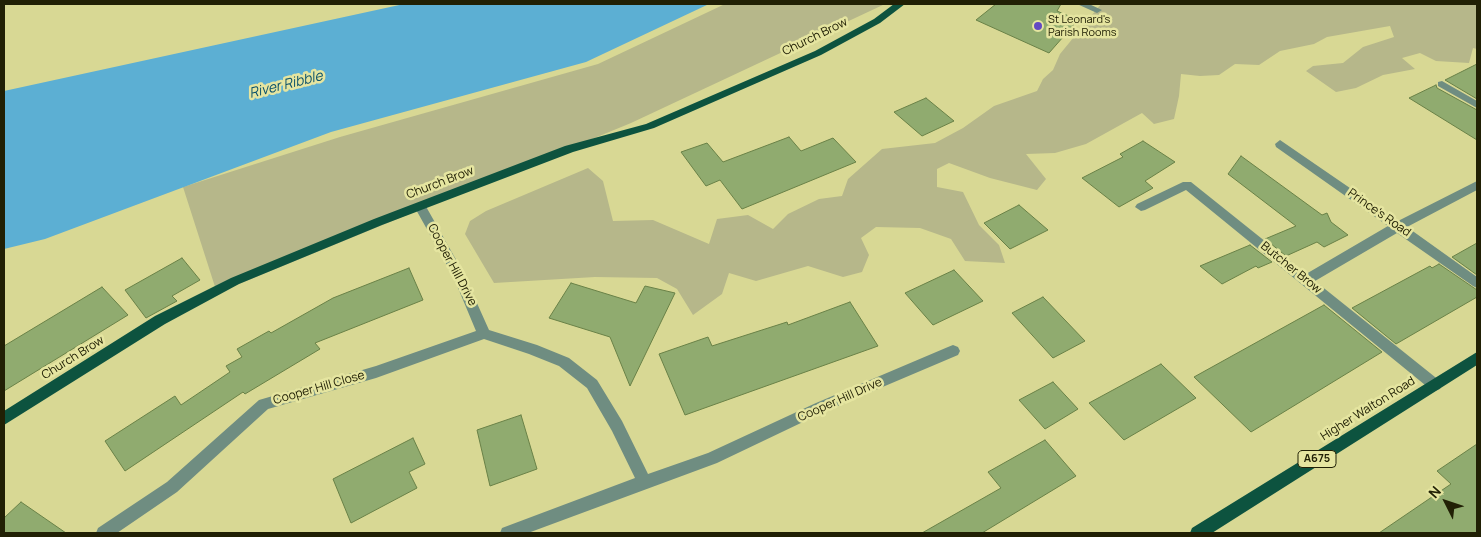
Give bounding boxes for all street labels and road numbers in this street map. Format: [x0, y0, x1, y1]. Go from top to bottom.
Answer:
street label: Church Brow [780, 15, 850, 59]
street label: Church Brow [404, 164, 476, 202]
street label: Prince's Road [1345, 186, 1413, 240]
street label: Cooper Hill Drive [424, 222, 480, 308]
street label: Butcher Brow [1258, 239, 1324, 297]
street label: Church Brow [39, 333, 107, 383]
street label: Cooper Hill Close [272, 368, 366, 408]
street label: Higher Walton Road [1318, 374, 1418, 444]
street label: Cooper Hill Drive [796, 375, 884, 425]
road number: A675 [1298, 450, 1336, 468]

